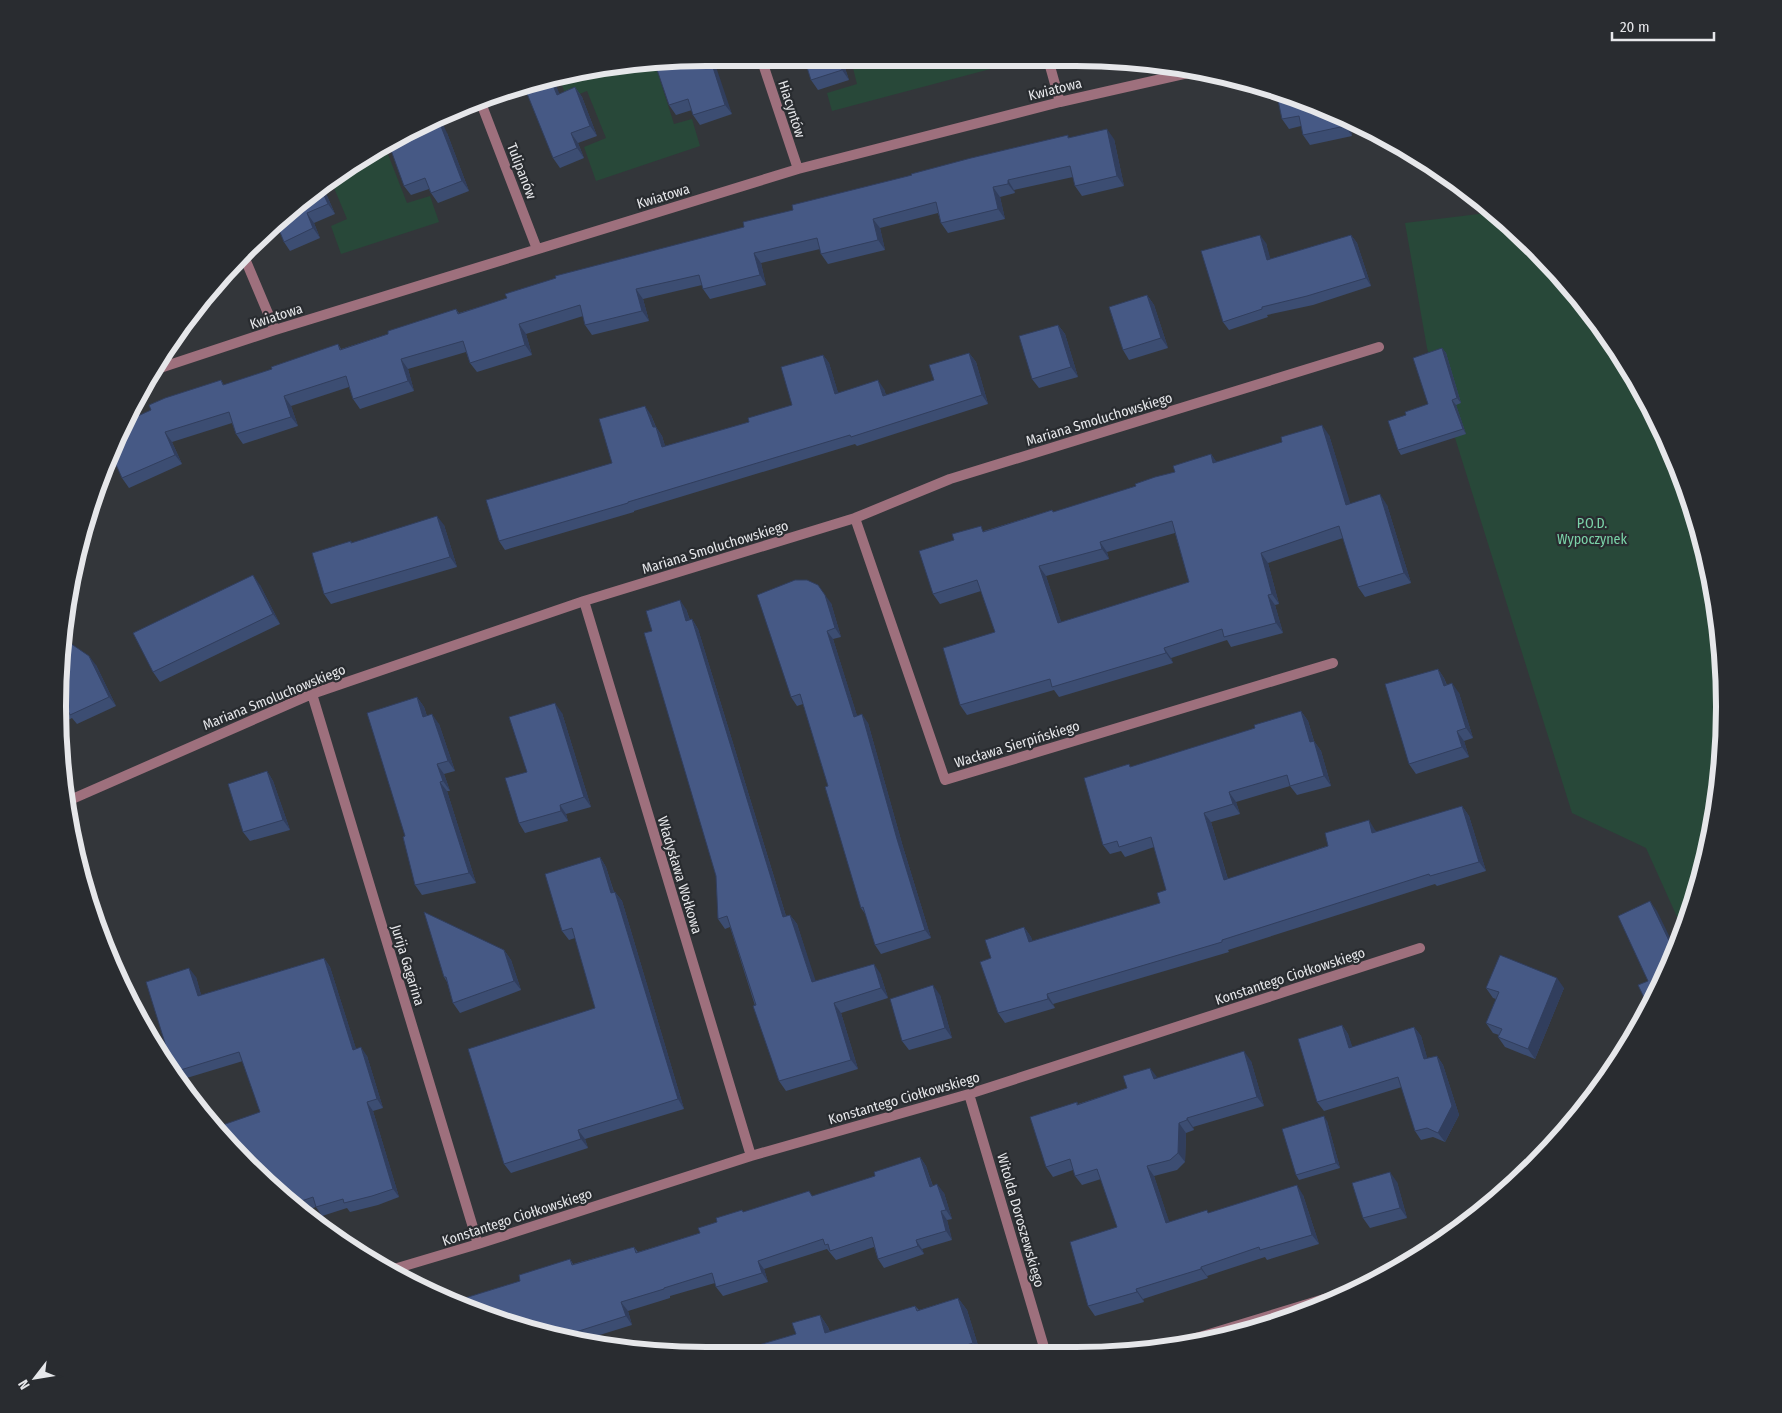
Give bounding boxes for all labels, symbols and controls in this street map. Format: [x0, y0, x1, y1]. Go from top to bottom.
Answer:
scale bar [1612, 10, 1714, 42]
text: 20 m [1620, 18, 1650, 36]
street label: Kwiatowa [1027, 75, 1084, 104]
street label: Hiacyntów [774, 78, 809, 140]
street label: Tulipanów [503, 141, 540, 202]
street label: Kwiatowa [635, 180, 692, 213]
street label: Kwiatowa [248, 300, 305, 333]
street label: Mariana Smoluchowskiego [1024, 389, 1174, 450]
park label: P.O.D. Wypoczynek [1557, 515, 1628, 548]
street label: Mariana Smoluchowskiego [640, 517, 790, 578]
street label: Mariana Smoluchowskiego [200, 661, 348, 734]
street label: Wacława Sierpińskiego [953, 717, 1082, 772]
street label: Władysława Wołkowa [654, 814, 706, 936]
street label: Jurija Gagarina [387, 923, 428, 1008]
street label: Konstantego Ciołkowskiego [1213, 944, 1367, 1009]
street label: Konstantego Ciołkowskiego [827, 1069, 982, 1128]
street label: Witolda Doroszewskiego [993, 1151, 1048, 1289]
street label: Konstantego Ciołkowskiego [440, 1185, 594, 1250]
north arrow [10, 1353, 60, 1403]
text: N [15, 1376, 34, 1392]

